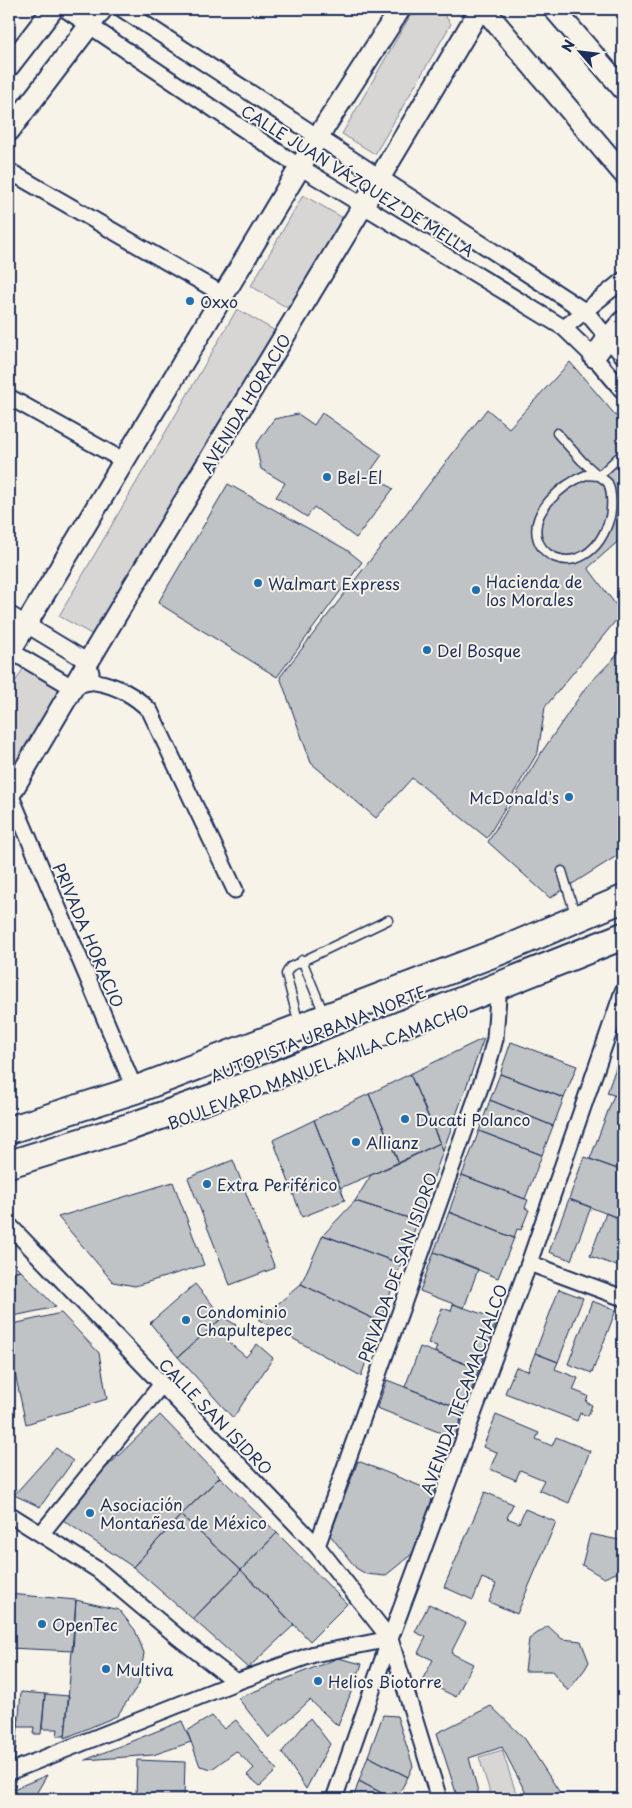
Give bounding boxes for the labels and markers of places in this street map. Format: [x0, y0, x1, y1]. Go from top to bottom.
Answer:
place label: Oxxo [200, 289, 238, 313]
marker: Oxxo [184, 295, 196, 307]
place label: Bel-El [337, 465, 382, 489]
marker: Bel-El [321, 471, 333, 483]
place label: Hacienda de los Morales [486, 569, 583, 611]
place label: Walmart Express [268, 571, 400, 595]
marker: Walmart Express [252, 577, 264, 589]
marker: Hacienda de los Morales [470, 584, 482, 596]
place label: Del Bosque [437, 638, 521, 662]
marker: Del Bosque [421, 644, 433, 656]
place label: McDonald's [469, 785, 559, 809]
marker: McDonald's [563, 791, 575, 803]
place label: Ducati Polanco [415, 1107, 530, 1131]
marker: Ducati Polanco [399, 1113, 411, 1125]
place label: Allianz [366, 1130, 419, 1154]
marker: Allianz [350, 1136, 362, 1148]
place label: Extra Periférico [217, 1172, 337, 1196]
marker: Extra Periférico [201, 1178, 213, 1190]
place label: Condominio Chapultepec [196, 1299, 292, 1341]
marker: Condominio Chapultepec [180, 1314, 192, 1326]
place label: Asociación Montañesa de México [100, 1492, 267, 1534]
marker: Asociación Montañesa de México [84, 1507, 96, 1519]
place label: OpenTec [52, 1612, 117, 1636]
marker: OpenTec [36, 1618, 48, 1630]
place label: Multiva [116, 1657, 173, 1681]
marker: Multiva [100, 1663, 112, 1675]
place label: Helios Biotorre [328, 1669, 442, 1693]
marker: Helios Biotorre [312, 1675, 324, 1687]

